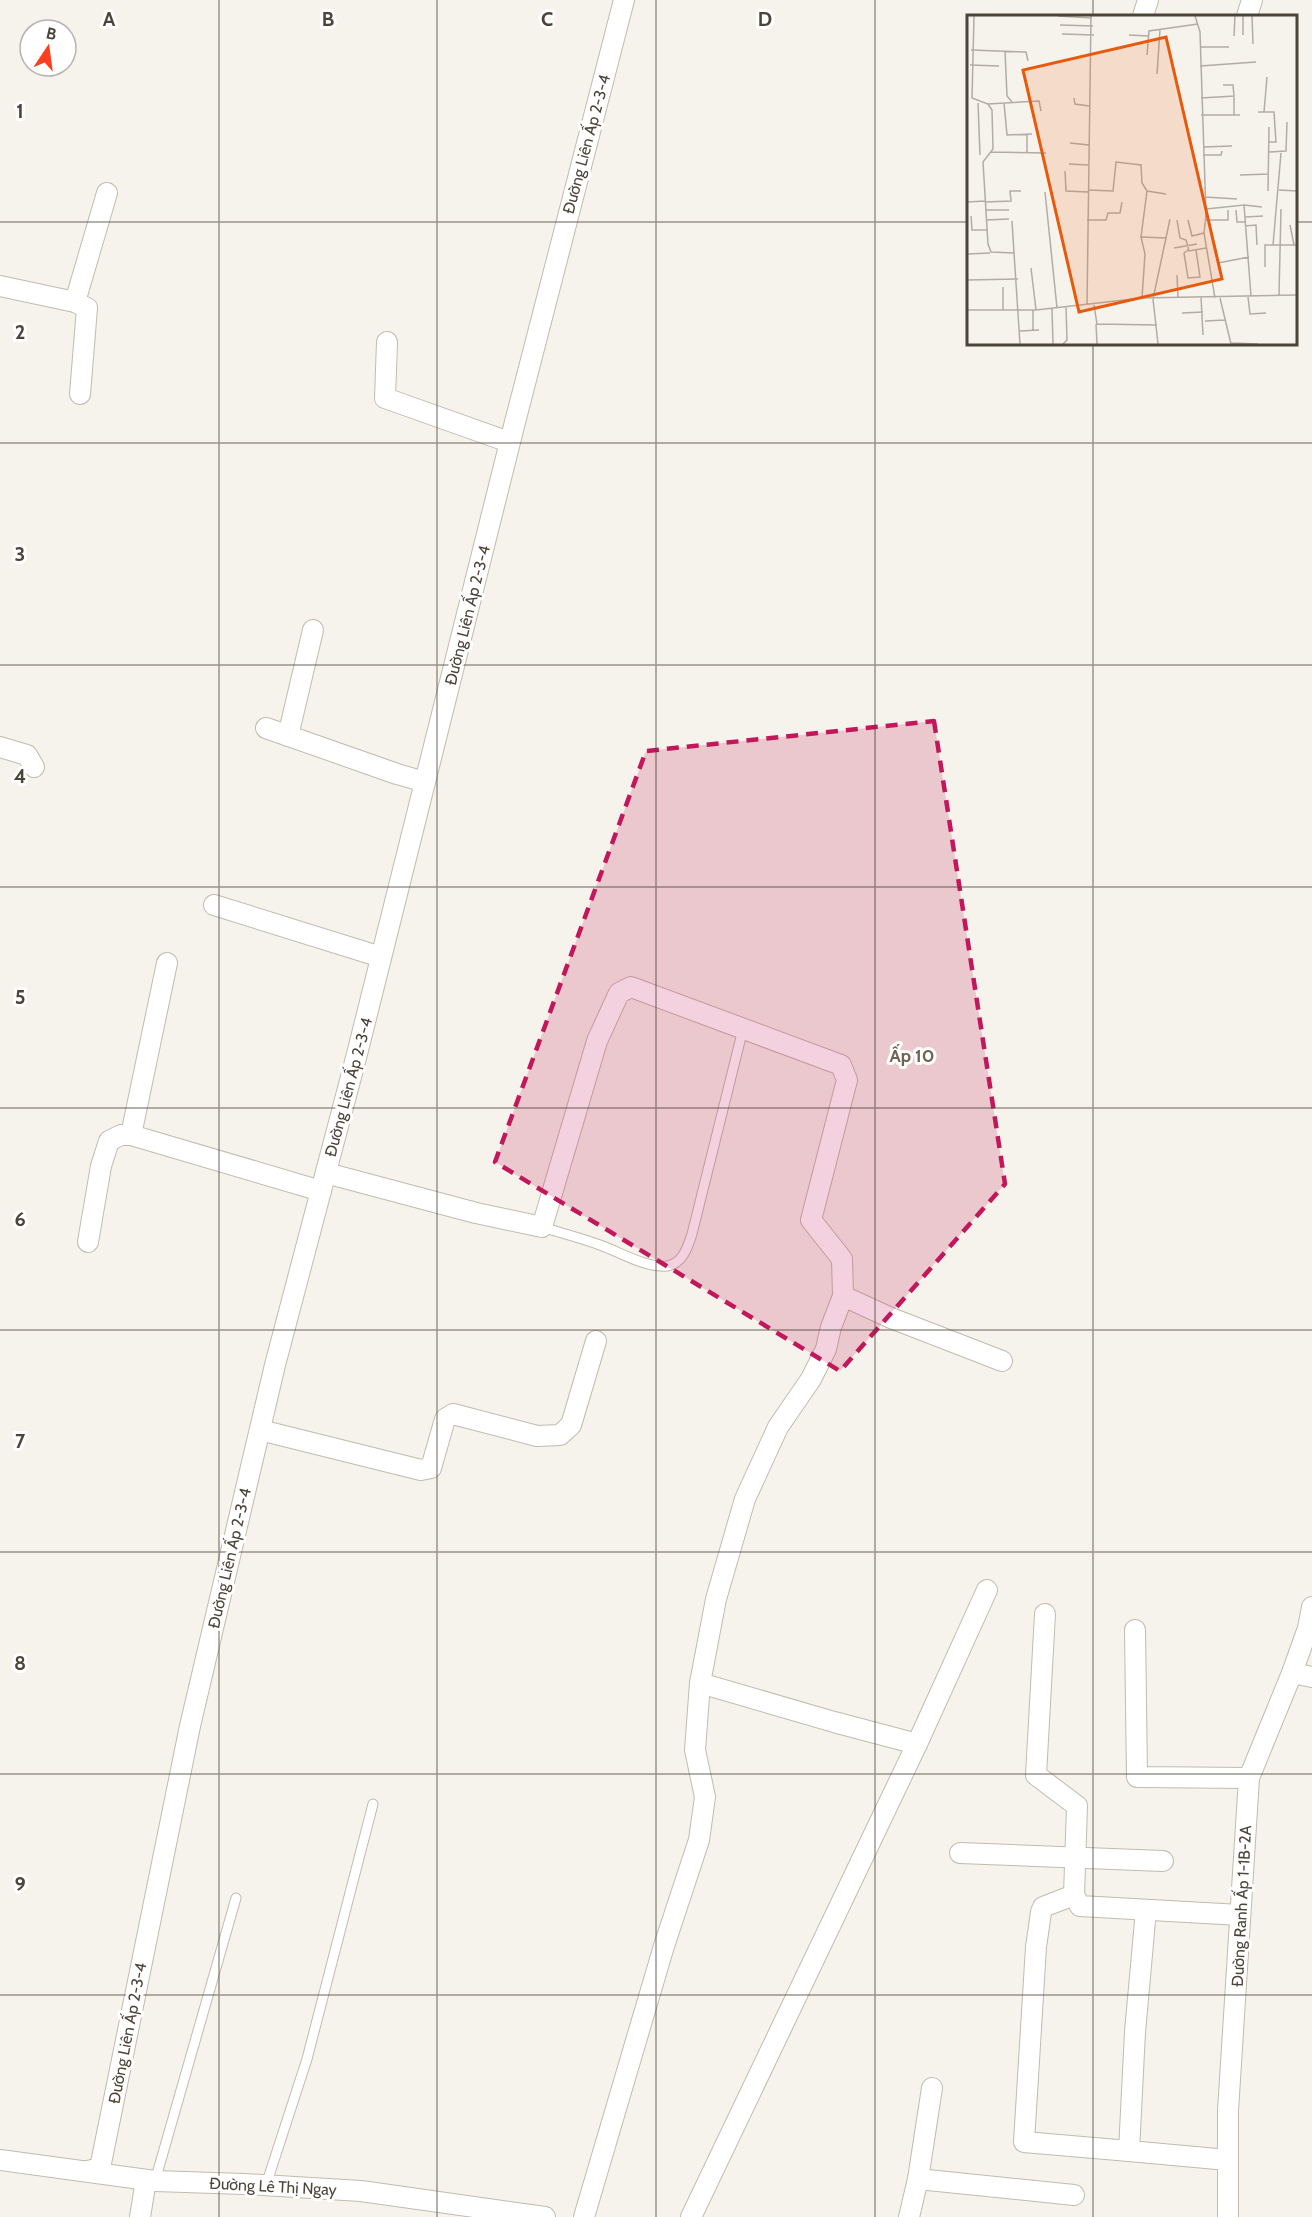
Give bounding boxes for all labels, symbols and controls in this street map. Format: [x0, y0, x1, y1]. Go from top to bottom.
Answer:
text: A [103, 7, 116, 31]
text: B [322, 7, 334, 31]
text: C [541, 7, 553, 31]
text: D [758, 7, 772, 31]
inset map [967, 15, 1297, 345]
north arrow [18, 18, 78, 78]
text: B [44, 23, 58, 44]
street label: Đường Liên Ấp 2-3-4 [557, 72, 614, 216]
text: 1 [16, 99, 24, 123]
text: 2 [15, 320, 25, 344]
text: 3 [15, 542, 25, 566]
street label: Đường Liên Ấp 2-3-4 [439, 543, 494, 687]
text: 4 [14, 764, 26, 788]
text: 5 [15, 985, 25, 1009]
street label: Đường Liên Ấp 2-3-4 [319, 1015, 376, 1159]
district label: Ấp 10 [890, 1044, 934, 1067]
text: 6 [14, 1207, 26, 1231]
text: 7 [15, 1429, 26, 1453]
street label: Đường Liên Ấp 2-3-4 [202, 1486, 255, 1630]
text: 8 [14, 1651, 26, 1675]
street label: Đường Ranh Ấp 1-1B-2A [1226, 1825, 1255, 1987]
text: 9 [14, 1872, 26, 1896]
street label: Đường Liên Ấp 2-3-4 [103, 1961, 150, 2105]
street label: Đường Lê Thị Ngay [209, 2174, 337, 2199]

